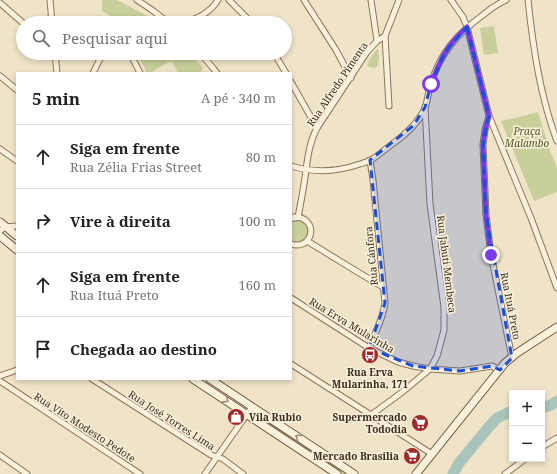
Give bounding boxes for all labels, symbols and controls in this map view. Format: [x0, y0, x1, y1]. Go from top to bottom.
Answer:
search box [16, 16, 292, 60]
icon: search [30, 27, 52, 49]
text: Pesquisar aqui [62, 28, 168, 48]
street label: Rua Alfredo Pimenta [303, 39, 371, 129]
route start [422, 75, 440, 93]
text: 5 min [32, 87, 80, 110]
text: A pé · 340 m [201, 89, 276, 107]
park label: Praça Malambo [504, 124, 549, 150]
text: Siga em frente [70, 138, 180, 158]
icon: ahead [32, 146, 54, 168]
text: 80 m [246, 148, 276, 166]
text: Rua Zélia Frias Street [70, 158, 202, 176]
icon: right [32, 210, 54, 232]
text: Vire à direita [70, 211, 171, 231]
text: 100 m [239, 212, 276, 230]
street label: Rua Jabuti Membeca [434, 214, 460, 314]
street label: Rua Cánfora [361, 226, 381, 286]
route end [482, 246, 500, 264]
text: Siga em frente [70, 266, 180, 286]
street label: Rua Ituá Preto [498, 271, 524, 341]
icon: ahead [32, 274, 54, 296]
text: 160 m [239, 276, 276, 294]
text: Rua Ituá Preto [70, 286, 159, 304]
street label: Rua Erva Mularinha [307, 294, 397, 356]
icon: arrive [32, 338, 54, 360]
text: Chegada ao destino [70, 339, 217, 359]
bus stop icon: Rua Erva Mularinha, 171 [360, 345, 380, 365]
place label: Rua Erva Mularinha, 171 [332, 365, 408, 391]
street label: Rua José Torres Lima [126, 387, 218, 454]
street label: Rua Vito Modesto Pedote [32, 389, 138, 465]
map controls [509, 390, 545, 462]
button: + [509, 390, 545, 426]
one-way arrow [221, 396, 228, 403]
shop icon: Vila Rubio [226, 407, 246, 427]
place label: Vila Rubio [249, 410, 302, 424]
place label: Supermercado Tododia [332, 410, 407, 436]
supermarket icon: Supermercado Tododia [410, 413, 430, 433]
button: − [509, 426, 545, 462]
one-way arrow [295, 434, 302, 442]
supermarket icon: Mercado Brasilia [402, 446, 422, 466]
place label: Mercado Brasilia [313, 449, 399, 463]

